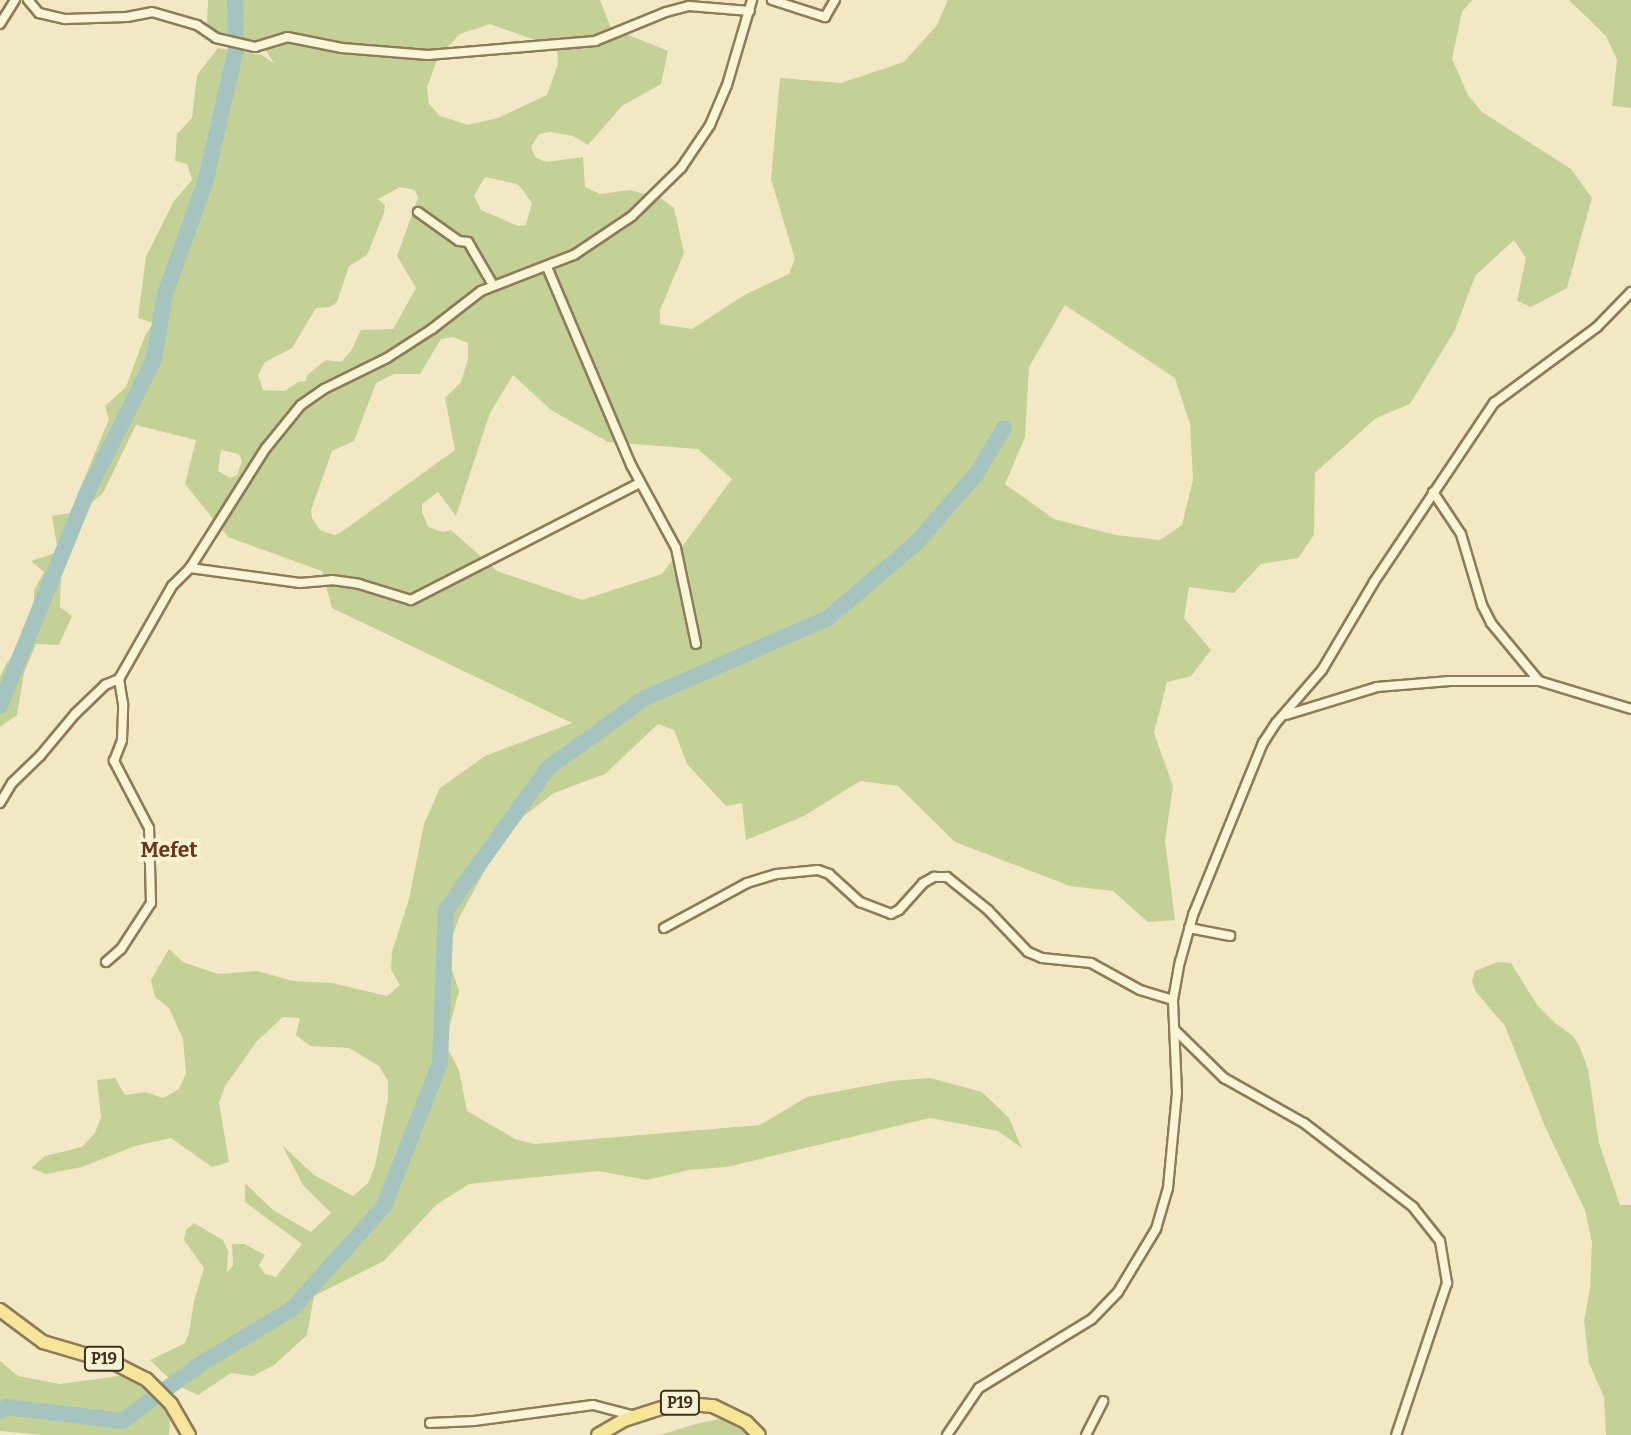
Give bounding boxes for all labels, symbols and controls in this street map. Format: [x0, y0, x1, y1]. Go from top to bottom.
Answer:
district label: Mefet [140, 837, 198, 863]
road number: P19 [83, 1346, 125, 1372]
road number: P19 [659, 1390, 701, 1415]

